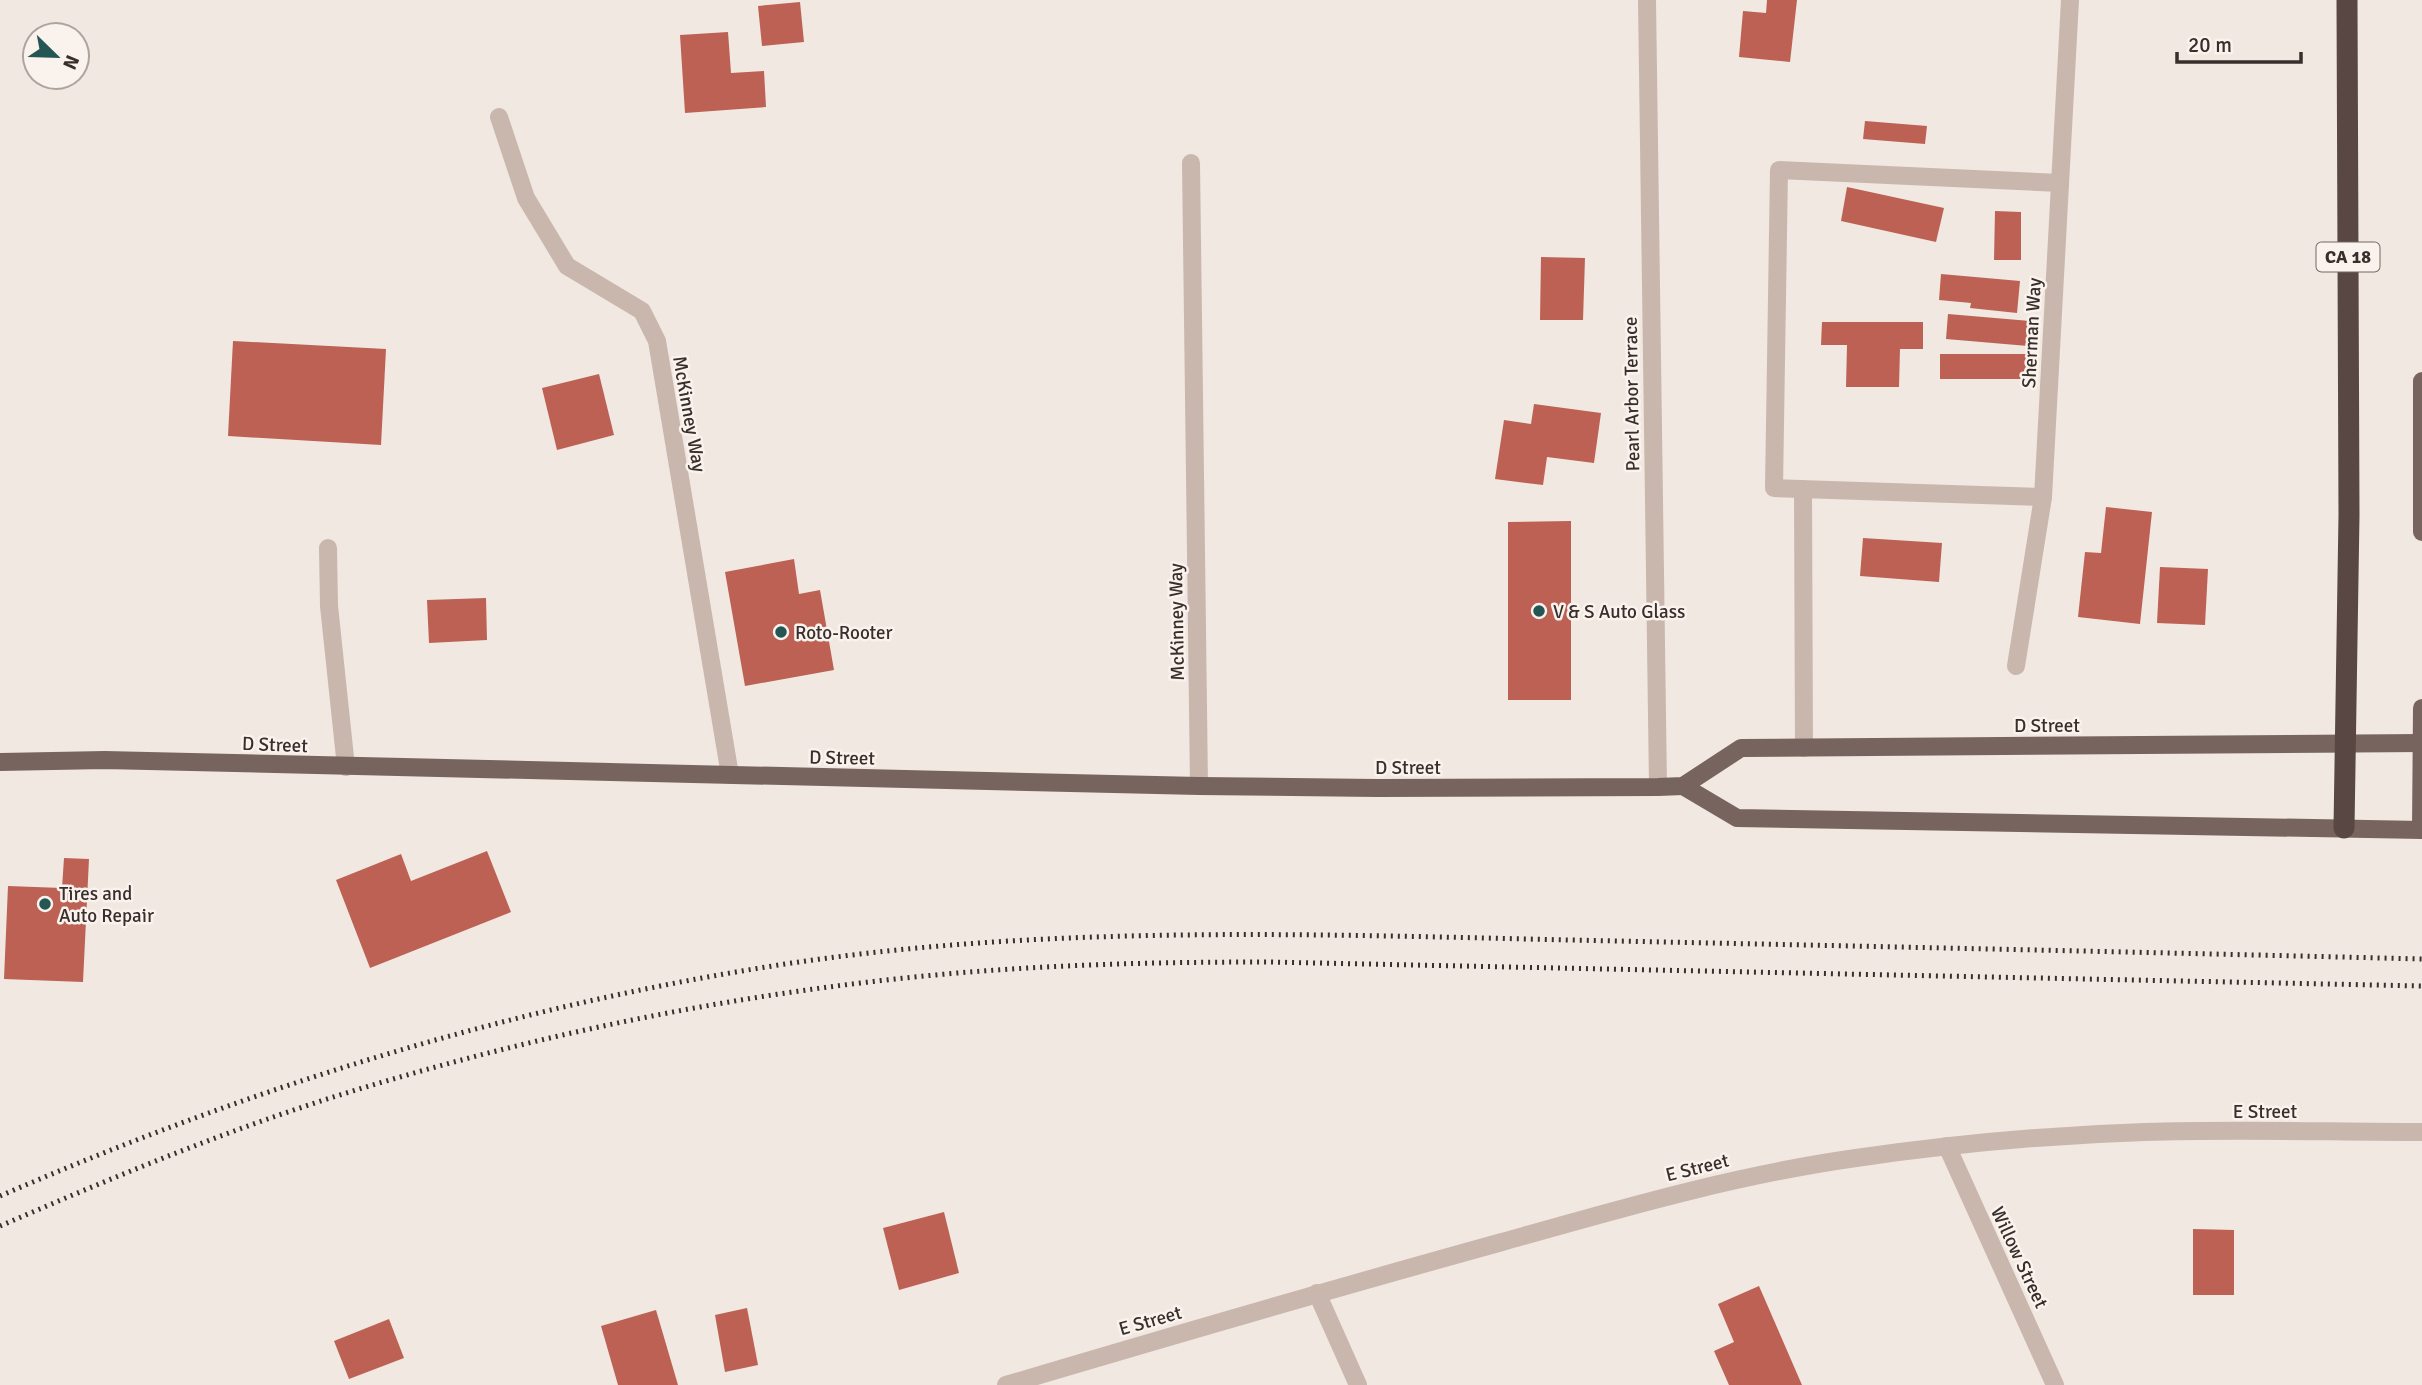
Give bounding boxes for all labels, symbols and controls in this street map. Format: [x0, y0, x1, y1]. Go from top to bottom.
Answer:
north arrow [21, 21, 91, 91]
scale bar [2177, 21, 2301, 65]
text: 20 m [2188, 32, 2232, 58]
text: N [57, 51, 84, 73]
road number: CA 18 [2316, 243, 2380, 272]
street label: Sherman Way [2017, 277, 2047, 389]
street label: Pearl Arbor Terrace [1619, 316, 1645, 472]
street label: McKinney Way [667, 354, 711, 474]
street label: McKinney Way [1164, 563, 1190, 681]
place label: V & S Auto Glass [1553, 600, 1685, 624]
marker: V & S Auto Glass [1531, 603, 1547, 619]
place label: Roto-Rooter [795, 621, 893, 645]
marker: Roto-Rooter [773, 624, 789, 640]
street label: D Street [2014, 714, 2080, 738]
street label: D Street [242, 732, 309, 758]
street label: D Street [809, 745, 876, 771]
street label: D Street [1375, 756, 1441, 780]
place label: Tires and Auto Repair [59, 882, 154, 928]
marker: Tires and Auto Repair [37, 896, 53, 912]
street label: E Street [2233, 1100, 2298, 1124]
street label: E Street [1663, 1148, 1732, 1187]
street label: Willow Street [1985, 1203, 2053, 1312]
street label: E Street [1116, 1300, 1185, 1341]

